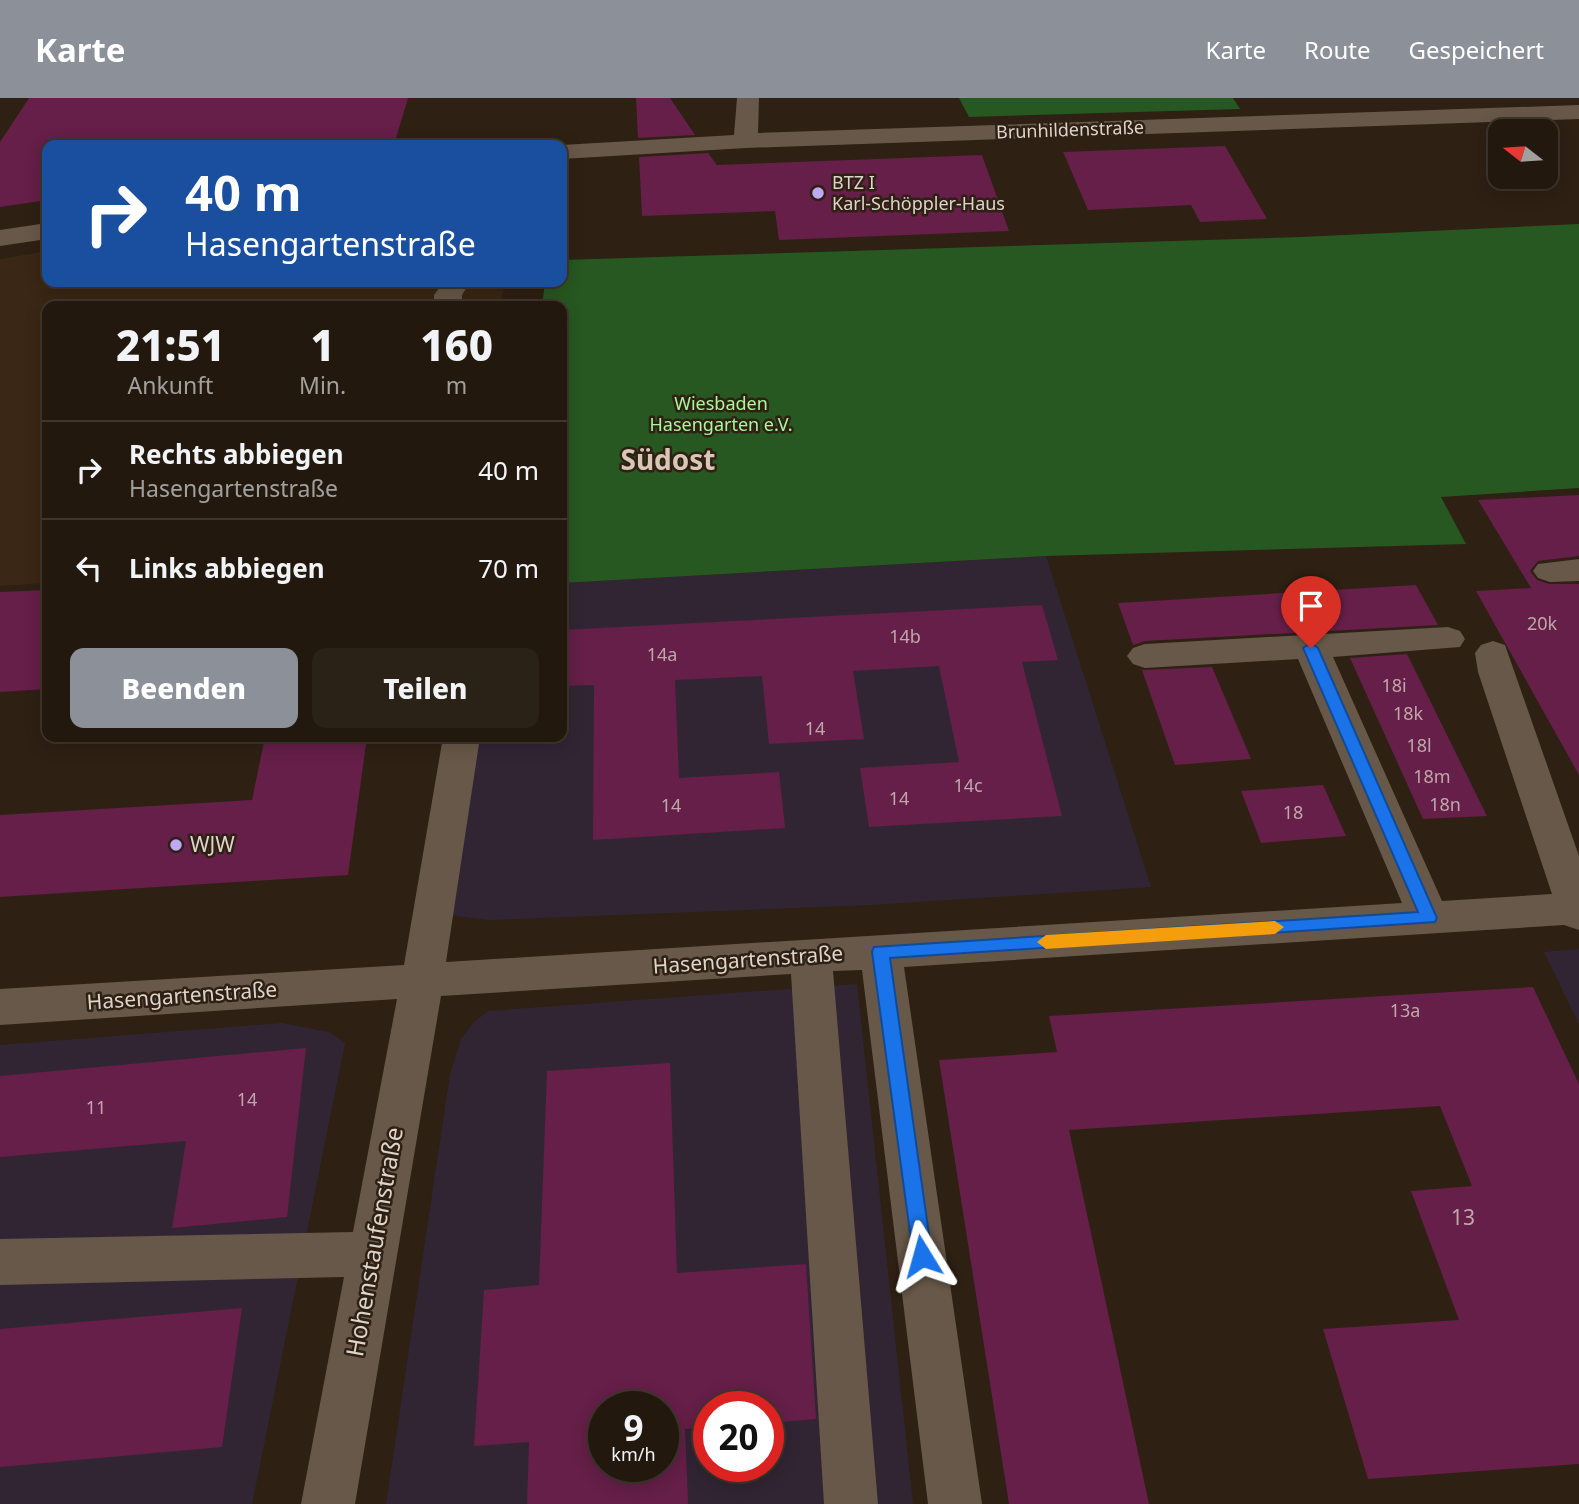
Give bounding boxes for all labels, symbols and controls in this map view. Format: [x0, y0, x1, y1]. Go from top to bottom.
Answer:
text: Karte [35, 27, 125, 72]
text: Karte [1206, 33, 1266, 66]
text: Route [1304, 33, 1371, 66]
text: Gespeichert [1409, 33, 1544, 66]
street label: Brunhildenstraße [996, 114, 1144, 144]
north arrow [1488, 119, 1558, 189]
map controls [1488, 119, 1558, 189]
text: 40 m [185, 159, 302, 225]
icon: right [70, 168, 161, 259]
place label: BTZ I Karl-Schöppler-Haus [832, 170, 1005, 215]
marker: BTZ I Karl-Schöppler-Haus [810, 185, 826, 201]
text: Hasengartenstraße [185, 222, 476, 265]
text: 21:51 [116, 316, 225, 373]
text: 1 [310, 316, 335, 373]
text: 160 [420, 316, 493, 373]
text: Ankunft [128, 369, 213, 401]
text: Min. [299, 369, 346, 401]
text: m [446, 369, 467, 401]
park label: Wiesbaden Hasengarten e.V. [649, 391, 793, 436]
text: Rechts abbiegen [129, 436, 344, 472]
district label: Südost [620, 440, 716, 478]
icon: right [70, 451, 108, 489]
text: 40 m [478, 452, 539, 488]
text: Hasengartenstraße [129, 472, 338, 504]
icon: left [70, 549, 108, 587]
text: Links abbiegen [129, 550, 325, 586]
text: 70 m [478, 550, 539, 586]
pin [1281, 576, 1341, 648]
icon: arrive [1292, 587, 1330, 625]
house number: 20k [1527, 611, 1557, 635]
house number: 14b [889, 624, 921, 648]
house number: 14a [647, 642, 677, 666]
button: Beenden [70, 648, 298, 728]
button: Teilen [312, 648, 539, 728]
house number: 18i [1381, 673, 1407, 697]
house number: 18k [1393, 701, 1423, 725]
house number: 14 [805, 716, 825, 740]
house number: 18l [1406, 733, 1432, 757]
house number: 18m [1413, 764, 1451, 788]
house number: 14c [953, 773, 983, 797]
house number: 14 [889, 786, 909, 810]
house number: 18n [1429, 792, 1461, 816]
house number: 14 [661, 793, 681, 817]
house number: 18 [1283, 800, 1303, 824]
place label: WJW [190, 830, 235, 858]
marker: WJW [168, 837, 184, 853]
street label: Hasengartenstraße [652, 938, 844, 980]
street label: Hasengartenstraße [86, 974, 278, 1016]
house number: 13a [1390, 998, 1420, 1022]
house number: 14 [237, 1087, 257, 1111]
house number: 11 [86, 1095, 106, 1119]
street label: Hohenstaufenstraße [337, 1124, 410, 1359]
house number: 13 [1451, 1203, 1475, 1231]
position arrow [885, 1219, 959, 1293]
speed limit sign: 20 [693, 1391, 784, 1482]
text: 9 [623, 1404, 644, 1451]
text: km/h [611, 1442, 656, 1466]

